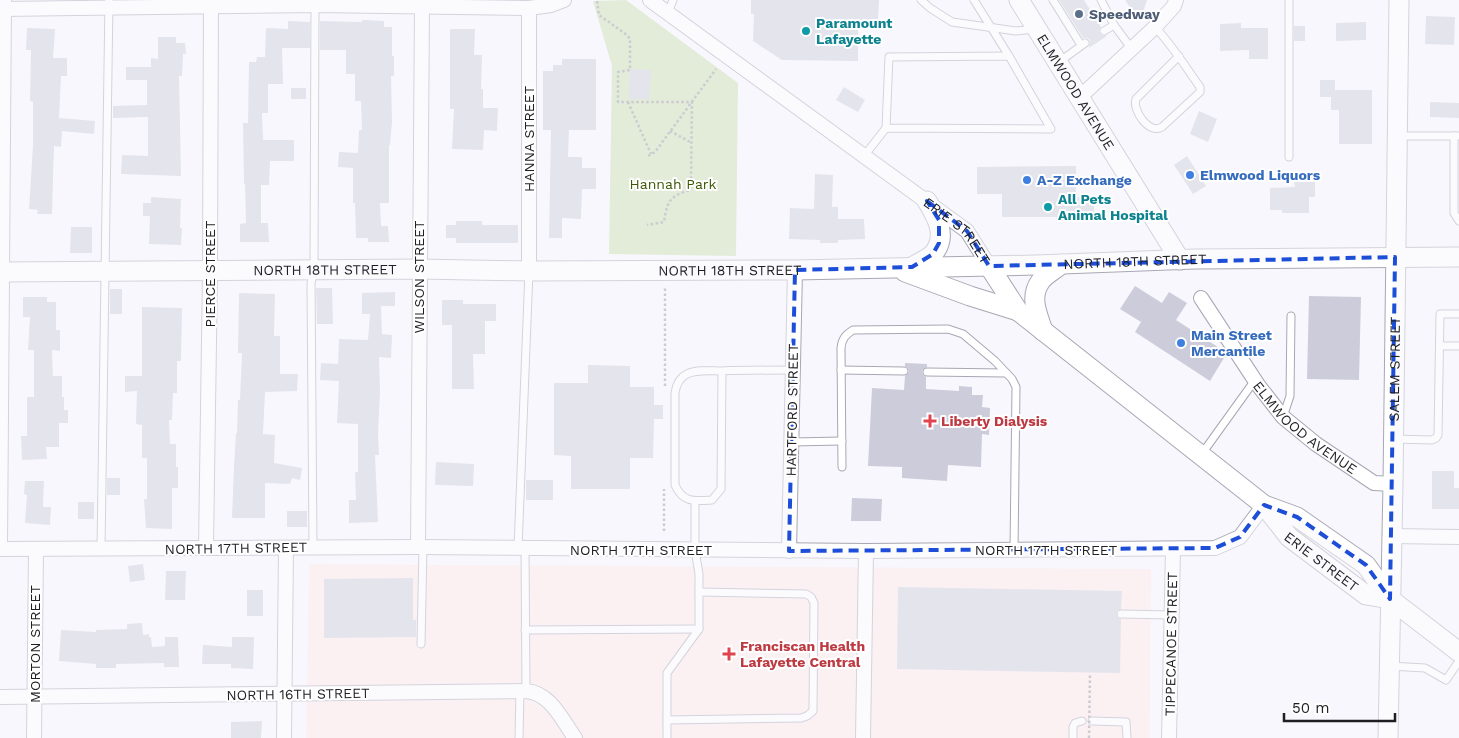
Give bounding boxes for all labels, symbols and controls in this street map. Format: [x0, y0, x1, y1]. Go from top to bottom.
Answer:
place label: Speedway [1089, 6, 1160, 22]
marker: Speedway [1073, 8, 1085, 20]
place label: Paramount Lafayette [816, 15, 893, 47]
marker: Paramount Lafayette [800, 25, 812, 37]
street label: ELMWOOD AVENUE [1034, 31, 1118, 153]
street label: HANNA STREET [521, 85, 537, 192]
place label: Elmwood Liquors [1200, 167, 1321, 183]
marker: Elmwood Liquors [1184, 169, 1196, 181]
place label: A-Z Exchange [1037, 172, 1132, 188]
marker: A-Z Exchange [1021, 174, 1033, 186]
park label: Hannah Park [630, 176, 717, 192]
place label: All Pets Animal Hospital [1058, 191, 1168, 223]
street label: ERIE STREET [921, 194, 994, 267]
marker: All Pets Animal Hospital [1042, 201, 1054, 213]
street label: PIERCE STREET [202, 220, 218, 327]
street label: WILSON STREET [411, 220, 427, 334]
street label: NORTH 18TH STREET [1063, 251, 1207, 272]
street label: NORTH 18TH STREET [253, 261, 397, 278]
street label: NORTH 18TH STREET [658, 262, 802, 279]
street label: SALEM STREET [1386, 316, 1403, 422]
place label: Main Street Mercantile [1191, 327, 1272, 359]
marker: Main Street Mercantile [1175, 337, 1187, 349]
street label: HARTFORD STREET [783, 343, 801, 476]
street label: ELMWOOD AVENUE [1250, 378, 1360, 477]
place label: Liberty Dialysis [941, 413, 1048, 429]
marker: Liberty Dialysis [923, 414, 937, 428]
street label: ERIE STREET [1281, 528, 1362, 595]
street label: NORTH 17TH STREET [165, 539, 308, 557]
street label: NORTH 17TH STREET [570, 542, 713, 558]
street label: NORTH 17TH STREET [975, 542, 1118, 558]
street label: TIPPECANOE STREET [1162, 571, 1180, 716]
street label: MORTON STREET [27, 585, 43, 703]
place label: Franciscan Health Lafayette Central [740, 638, 865, 670]
marker: Franciscan Health Lafayette Central [722, 647, 736, 661]
street label: NORTH 16TH STREET [226, 685, 370, 703]
scale bar [1284, 690, 1395, 722]
text: 50 m [1292, 699, 1329, 717]

